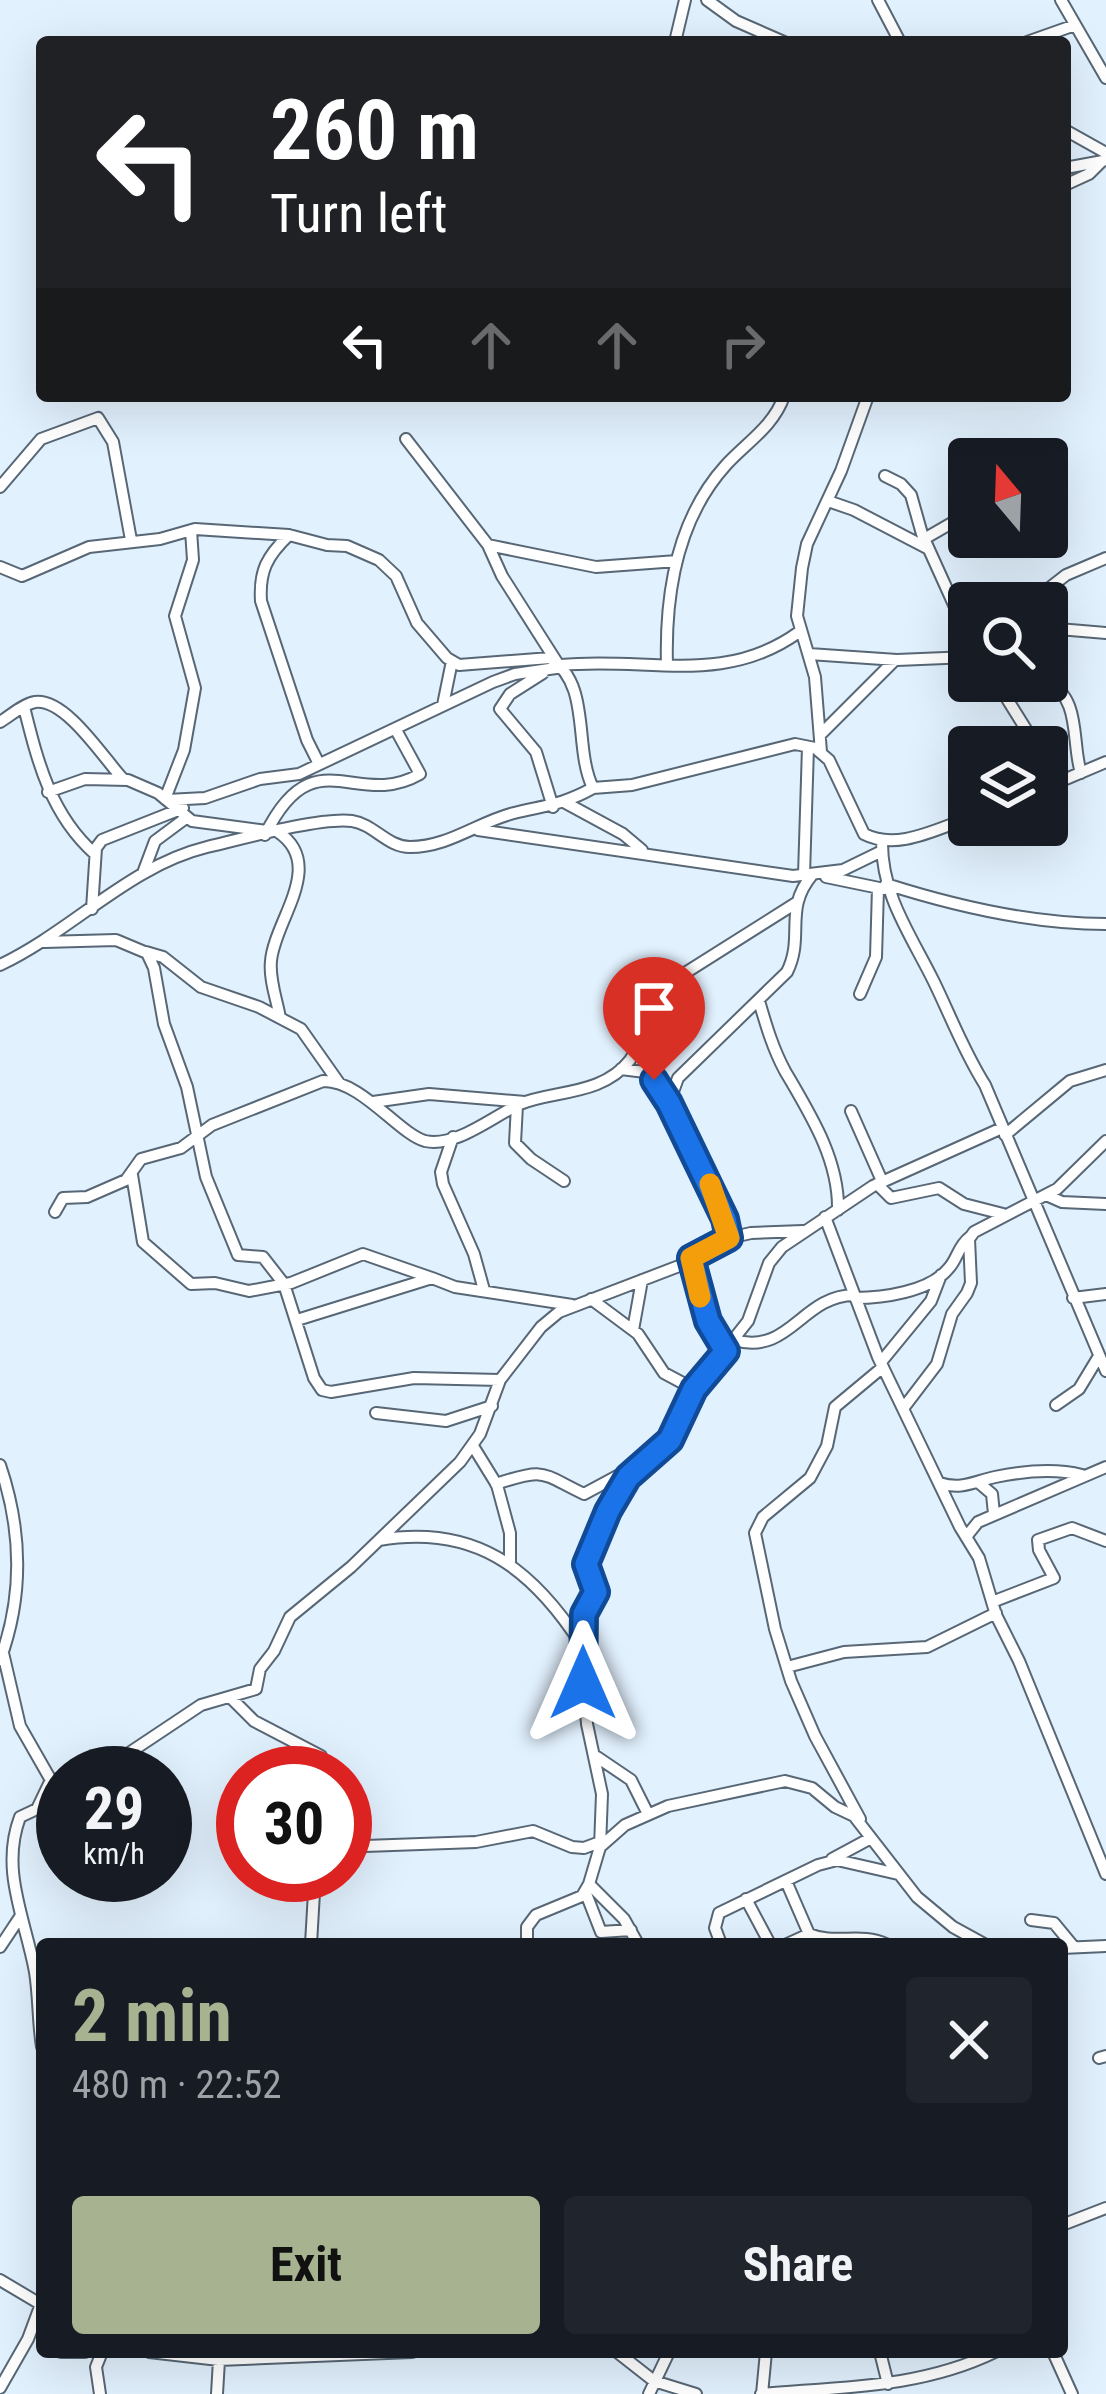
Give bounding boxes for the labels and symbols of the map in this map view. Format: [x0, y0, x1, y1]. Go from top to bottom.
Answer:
north arrow [948, 438, 1068, 558]
pin [603, 957, 705, 1080]
position arrow [520, 1620, 646, 1746]
speed limit sign: 30 [216, 1746, 372, 1902]

